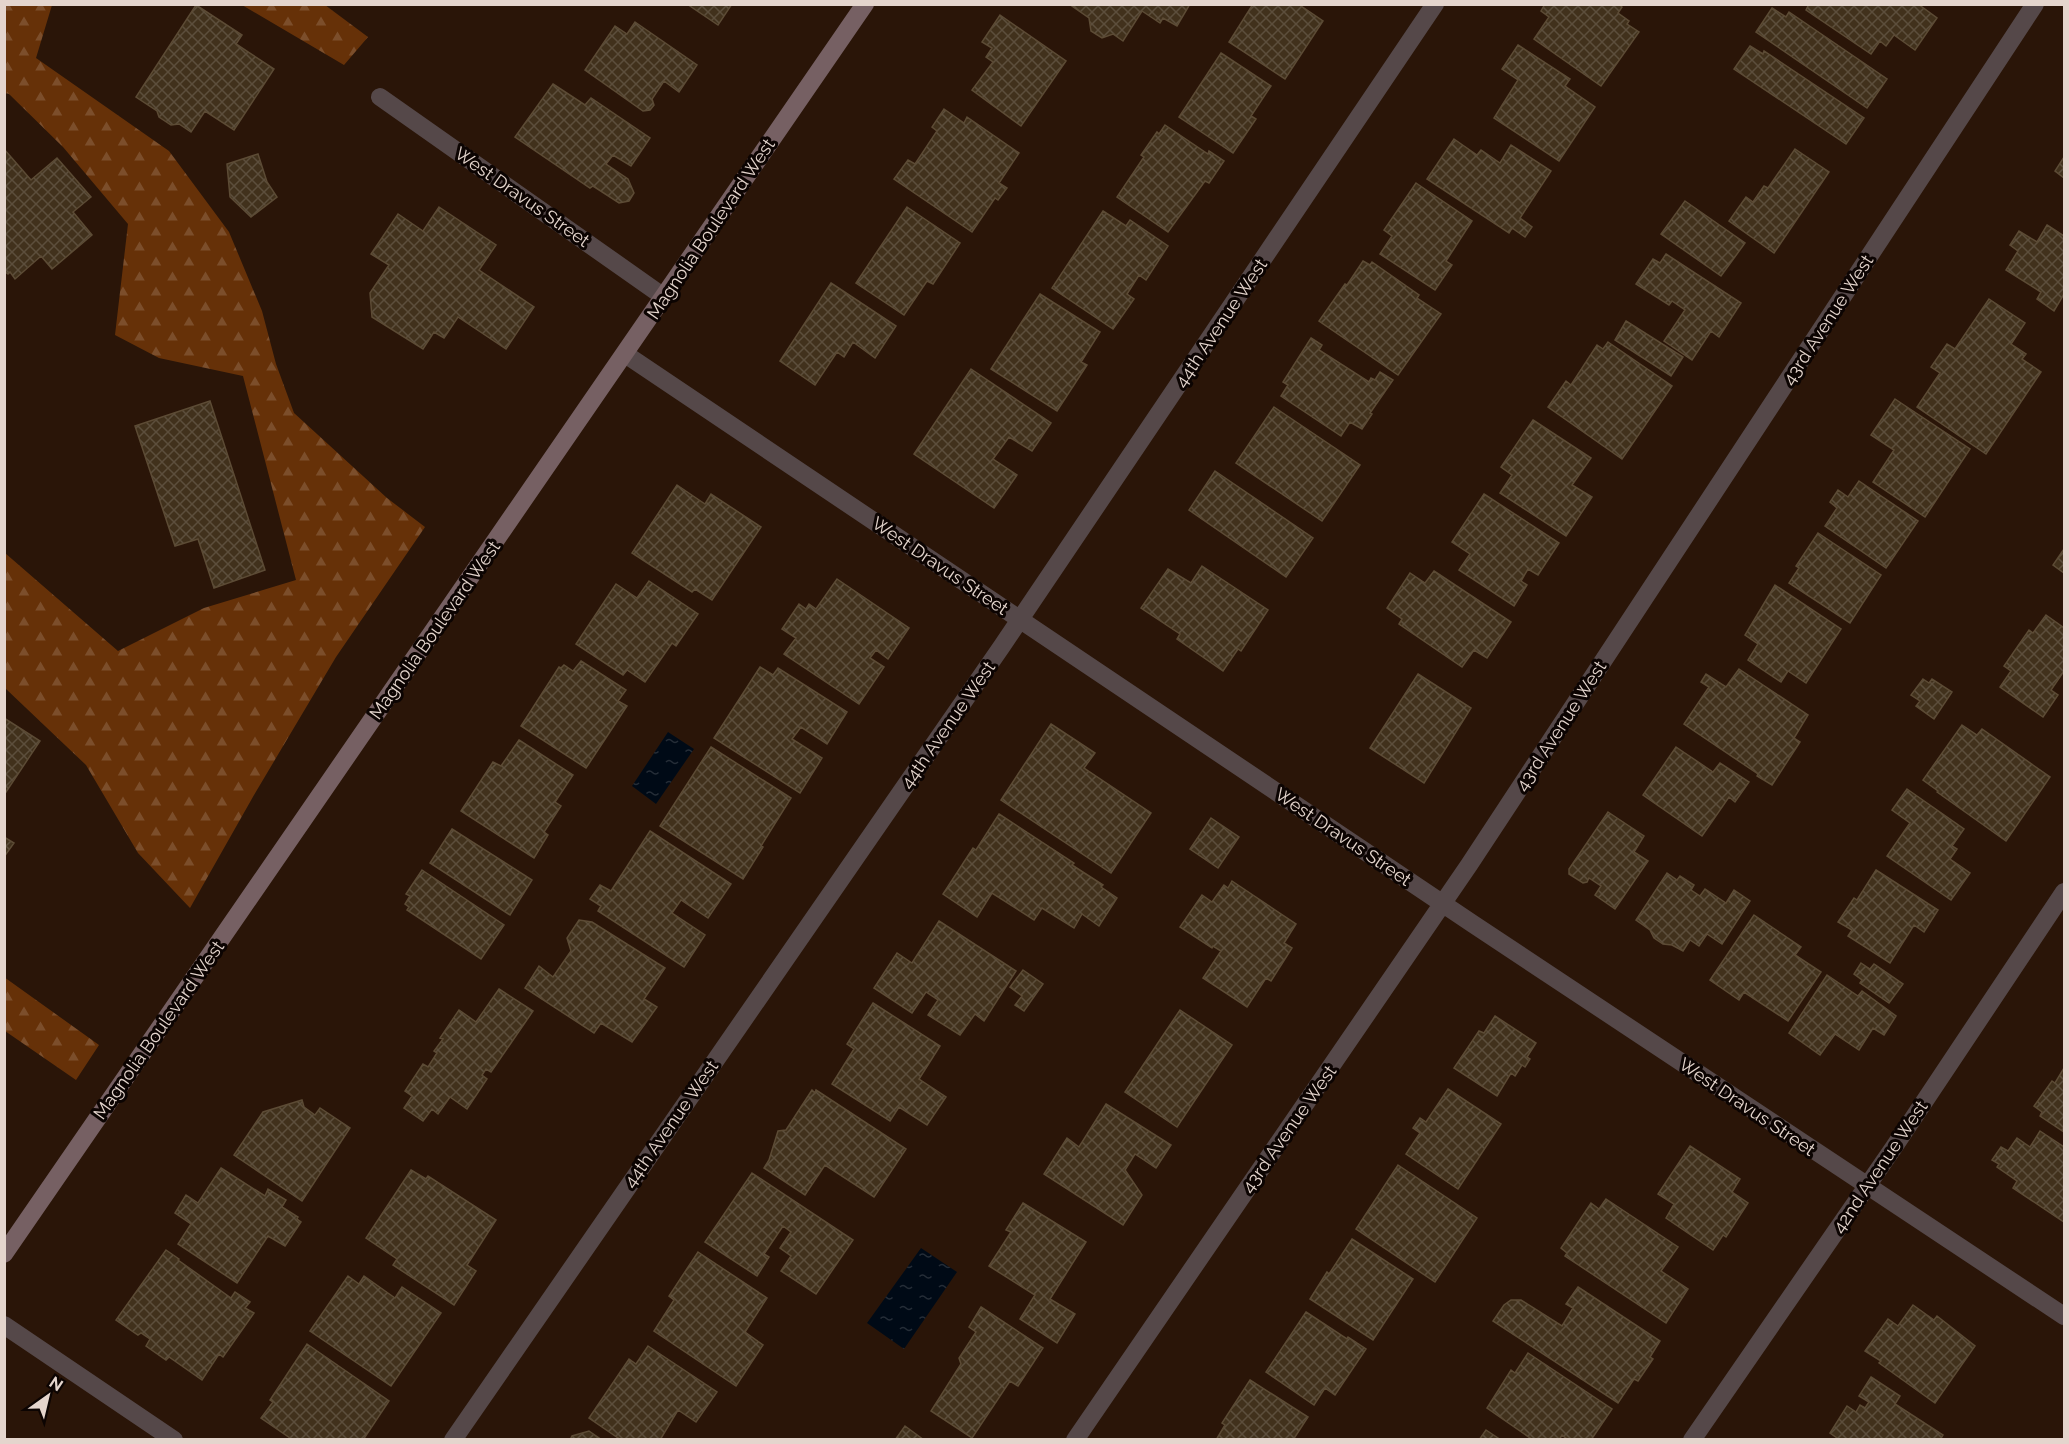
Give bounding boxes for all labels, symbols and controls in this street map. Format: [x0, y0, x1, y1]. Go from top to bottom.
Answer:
street label: Magnolia Boulevard West [642, 135, 779, 323]
street label: West Dravus Street [451, 142, 594, 251]
street label: 43rd Avenue West [1778, 251, 1877, 389]
street label: 44th Avenue West [1170, 255, 1271, 391]
street label: West Dravus Street [868, 512, 1012, 619]
street label: Magnolia Boulevard West [365, 536, 504, 723]
street label: 44th Avenue West [896, 657, 999, 792]
street label: 43rd Avenue West [1511, 657, 1610, 795]
street label: West Dravus Street [1271, 783, 1415, 890]
street label: Magnolia Boulevard West [89, 936, 228, 1123]
street label: West Dravus Street [1675, 1053, 1819, 1160]
street label: 44th Avenue West [619, 1056, 722, 1191]
street label: 43rd Avenue West [1237, 1061, 1340, 1196]
street label: 42nd Avenue West [1828, 1097, 1932, 1237]
north arrow [18, 1366, 78, 1426]
text: N [46, 1373, 66, 1395]

